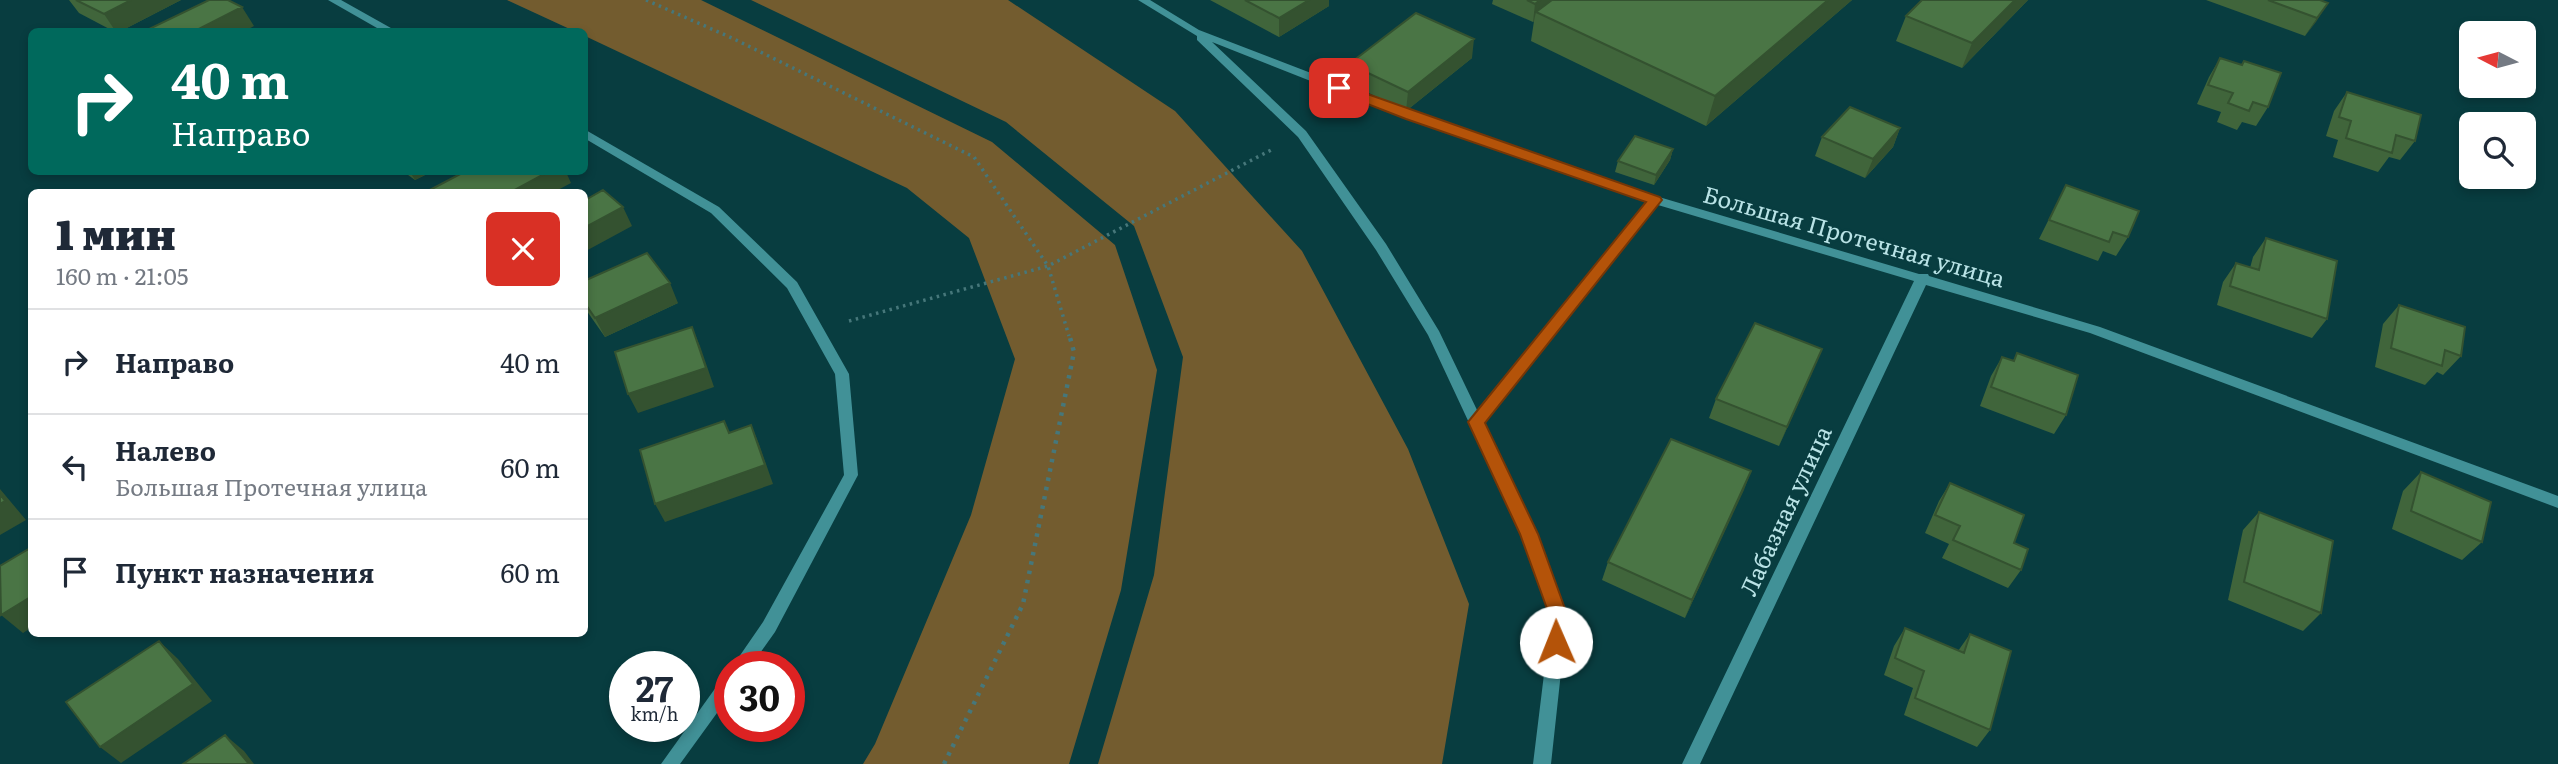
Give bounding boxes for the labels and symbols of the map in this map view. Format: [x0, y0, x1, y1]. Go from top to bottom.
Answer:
north arrow [2459, 21, 2536, 98]
pin [1309, 58, 1369, 118]
street label: Большая Протечная улица [1700, 176, 2010, 295]
street label: Лабазная улица [1730, 419, 1839, 601]
position arrow [1519, 605, 1593, 679]
speed limit sign: 30 [714, 651, 805, 742]

